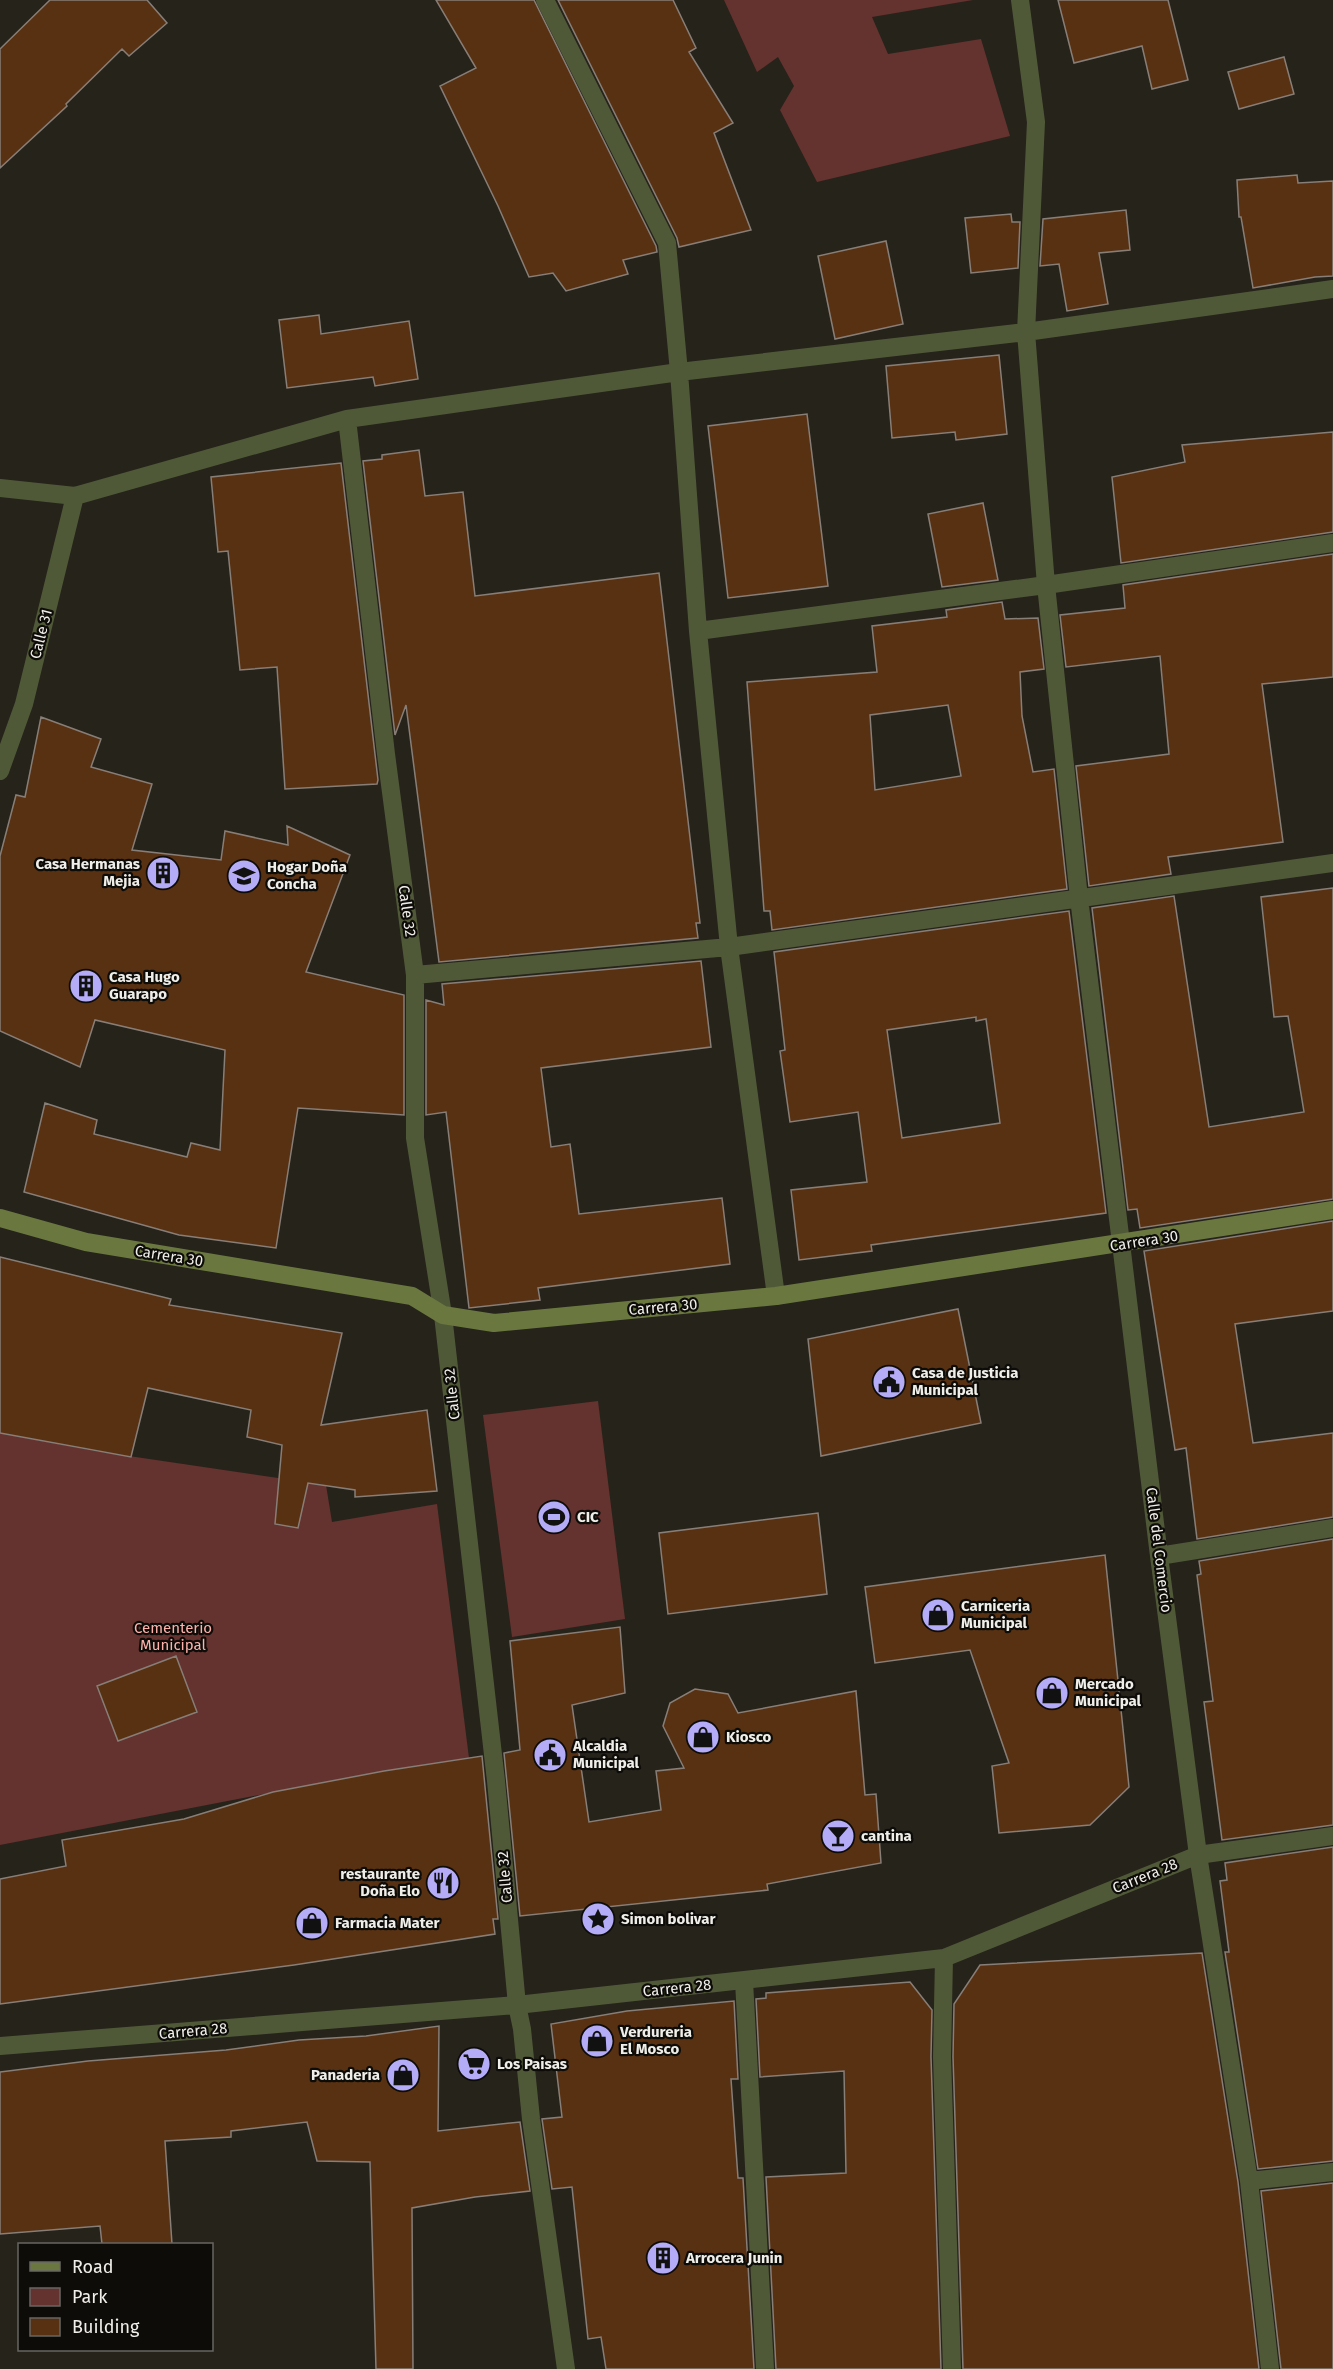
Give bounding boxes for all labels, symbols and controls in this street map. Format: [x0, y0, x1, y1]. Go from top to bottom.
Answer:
street label: Calle 31 [26, 607, 56, 661]
place label: Casa Hermanas Mejia [35, 855, 140, 890]
building icon: Casa Hermanas Mejia [145, 855, 181, 891]
school or university icon: Hogar Doña Concha [226, 858, 262, 894]
place label: Hogar Doña Concha [267, 858, 347, 893]
street label: Calle 32 [394, 884, 420, 938]
building icon: Casa Hugo Guarapo [68, 968, 104, 1004]
place label: Casa Hugo Guarapo [109, 968, 180, 1003]
street label: Carrera 30 [1109, 1227, 1179, 1255]
street label: Carrera 30 [134, 1242, 204, 1270]
street label: Carrera 30 [628, 1295, 698, 1319]
public building icon: Casa de Justicia Municipal [871, 1364, 907, 1400]
place label: Casa de Justicia Municipal [912, 1364, 1019, 1399]
street label: Calle 32 [440, 1367, 464, 1421]
street label: Calle del Comercio [1142, 1486, 1176, 1614]
sports icon: CIC [536, 1499, 572, 1535]
place label: CIC [577, 1508, 599, 1526]
shop icon: Carniceria Municipal [920, 1597, 956, 1633]
place label: Carniceria Municipal [961, 1597, 1030, 1632]
park label: Cementerio Municipal [134, 1619, 212, 1654]
shop icon: Mercado Municipal [1034, 1675, 1070, 1711]
place label: Mercado Municipal [1075, 1675, 1142, 1710]
shop icon: Kiosco [685, 1719, 721, 1755]
place label: Kiosco [726, 1728, 772, 1746]
public building icon: Alcaldia Municipal [532, 1737, 568, 1773]
place label: Alcaldia Municipal [572, 1737, 640, 1772]
bar icon: cantina [820, 1818, 856, 1854]
place label: cantina [861, 1827, 912, 1845]
street label: Calle 32 [494, 1850, 516, 1904]
street label: Carrera 28 [1110, 1855, 1180, 1897]
place label: restaurante Doña Elo [340, 1865, 420, 1900]
restaurant icon: restaurante Doña Elo [425, 1865, 461, 1901]
place icon: Simon bolivar [580, 1901, 616, 1937]
shop icon: Farmacia Mater [294, 1905, 330, 1941]
place label: Simon bolivar [621, 1910, 716, 1928]
place label: Farmacia Mater [335, 1914, 441, 1932]
street label: Carrera 28 [642, 1975, 712, 2001]
street label: Carrera 28 [158, 2019, 228, 2043]
shop icon: Verdureria El Mosco [579, 2023, 615, 2059]
place label: Verdureria El Mosco [619, 2023, 692, 2058]
supermarket icon: Los Paisas [456, 2046, 492, 2082]
place label: Los Paisas [497, 2055, 567, 2073]
shop icon: Panaderia [385, 2057, 421, 2093]
place label: Panaderia [311, 2066, 380, 2084]
building icon: Arrocera Junin [645, 2240, 681, 2276]
legend [18, 2243, 213, 2351]
place label: Arrocera Junin [685, 2249, 783, 2267]
text: Road [72, 2256, 114, 2278]
text: Park [72, 2286, 108, 2308]
text: Building [72, 2316, 140, 2338]

